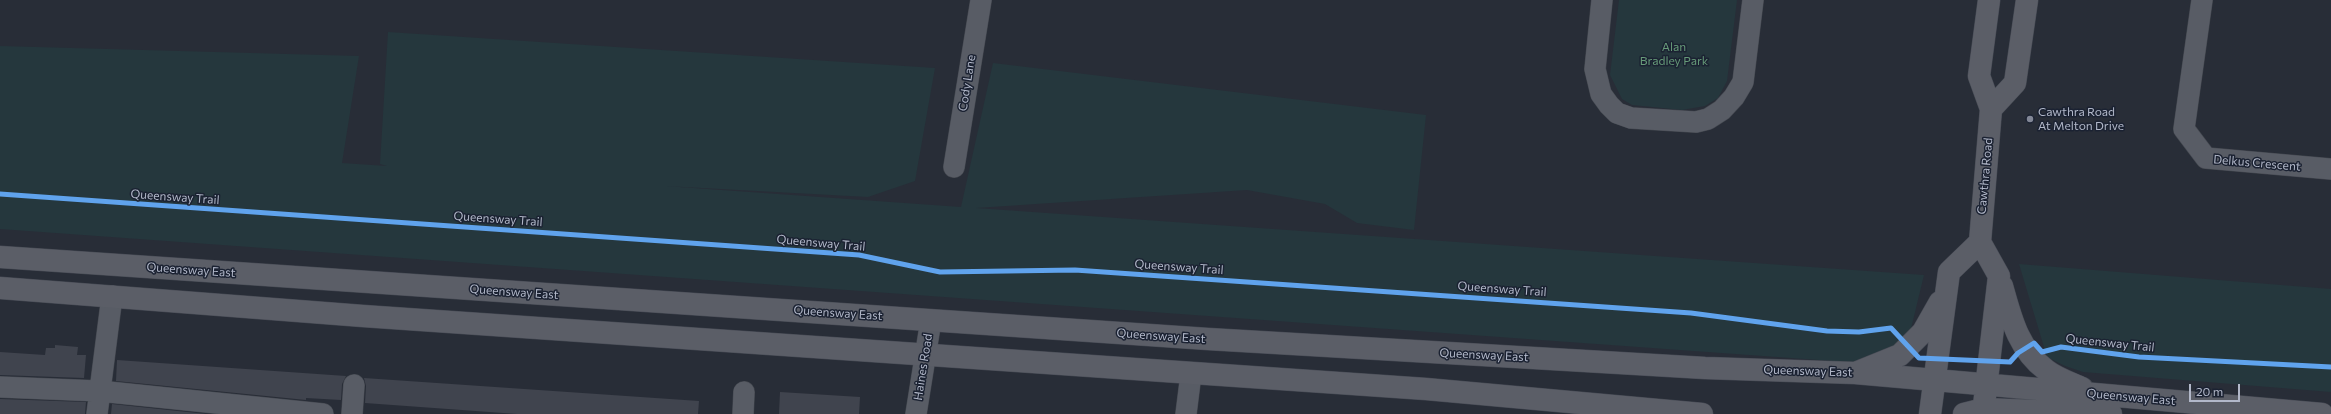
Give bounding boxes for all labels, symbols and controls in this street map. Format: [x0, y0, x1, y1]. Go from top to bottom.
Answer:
park label: Alan Bradley Park [1640, 40, 1708, 68]
street label: Cody Lane [955, 54, 979, 112]
place label: Cawthra Road At Melton Drive [2038, 105, 2124, 133]
marker: Cawthra Road At Melton Drive [2025, 114, 2035, 124]
street label: Cawthra Road [1974, 137, 1996, 215]
street label: Delkus Crescent [2213, 152, 2301, 174]
street label: Queensway Trail [130, 187, 220, 207]
street label: Queensway Trail [453, 209, 543, 229]
street label: Queensway Trail [776, 232, 866, 254]
street label: Queensway Trail [1134, 257, 1224, 277]
street label: Queensway East [146, 260, 236, 280]
street label: Queensway Trail [1457, 279, 1547, 299]
street label: Queensway East [469, 282, 559, 302]
street label: Queensway East [793, 303, 883, 323]
street label: Queensway East [1116, 326, 1206, 346]
street label: Queensway Trail [2065, 331, 2155, 355]
street label: Haines Road [911, 333, 935, 401]
street label: Queensway East [1439, 345, 1529, 365]
street label: Queensway East [1763, 362, 1853, 380]
scale bar [2191, 376, 2242, 402]
text: 20 m [2196, 384, 2223, 398]
street label: Queensway East [2086, 386, 2176, 408]

